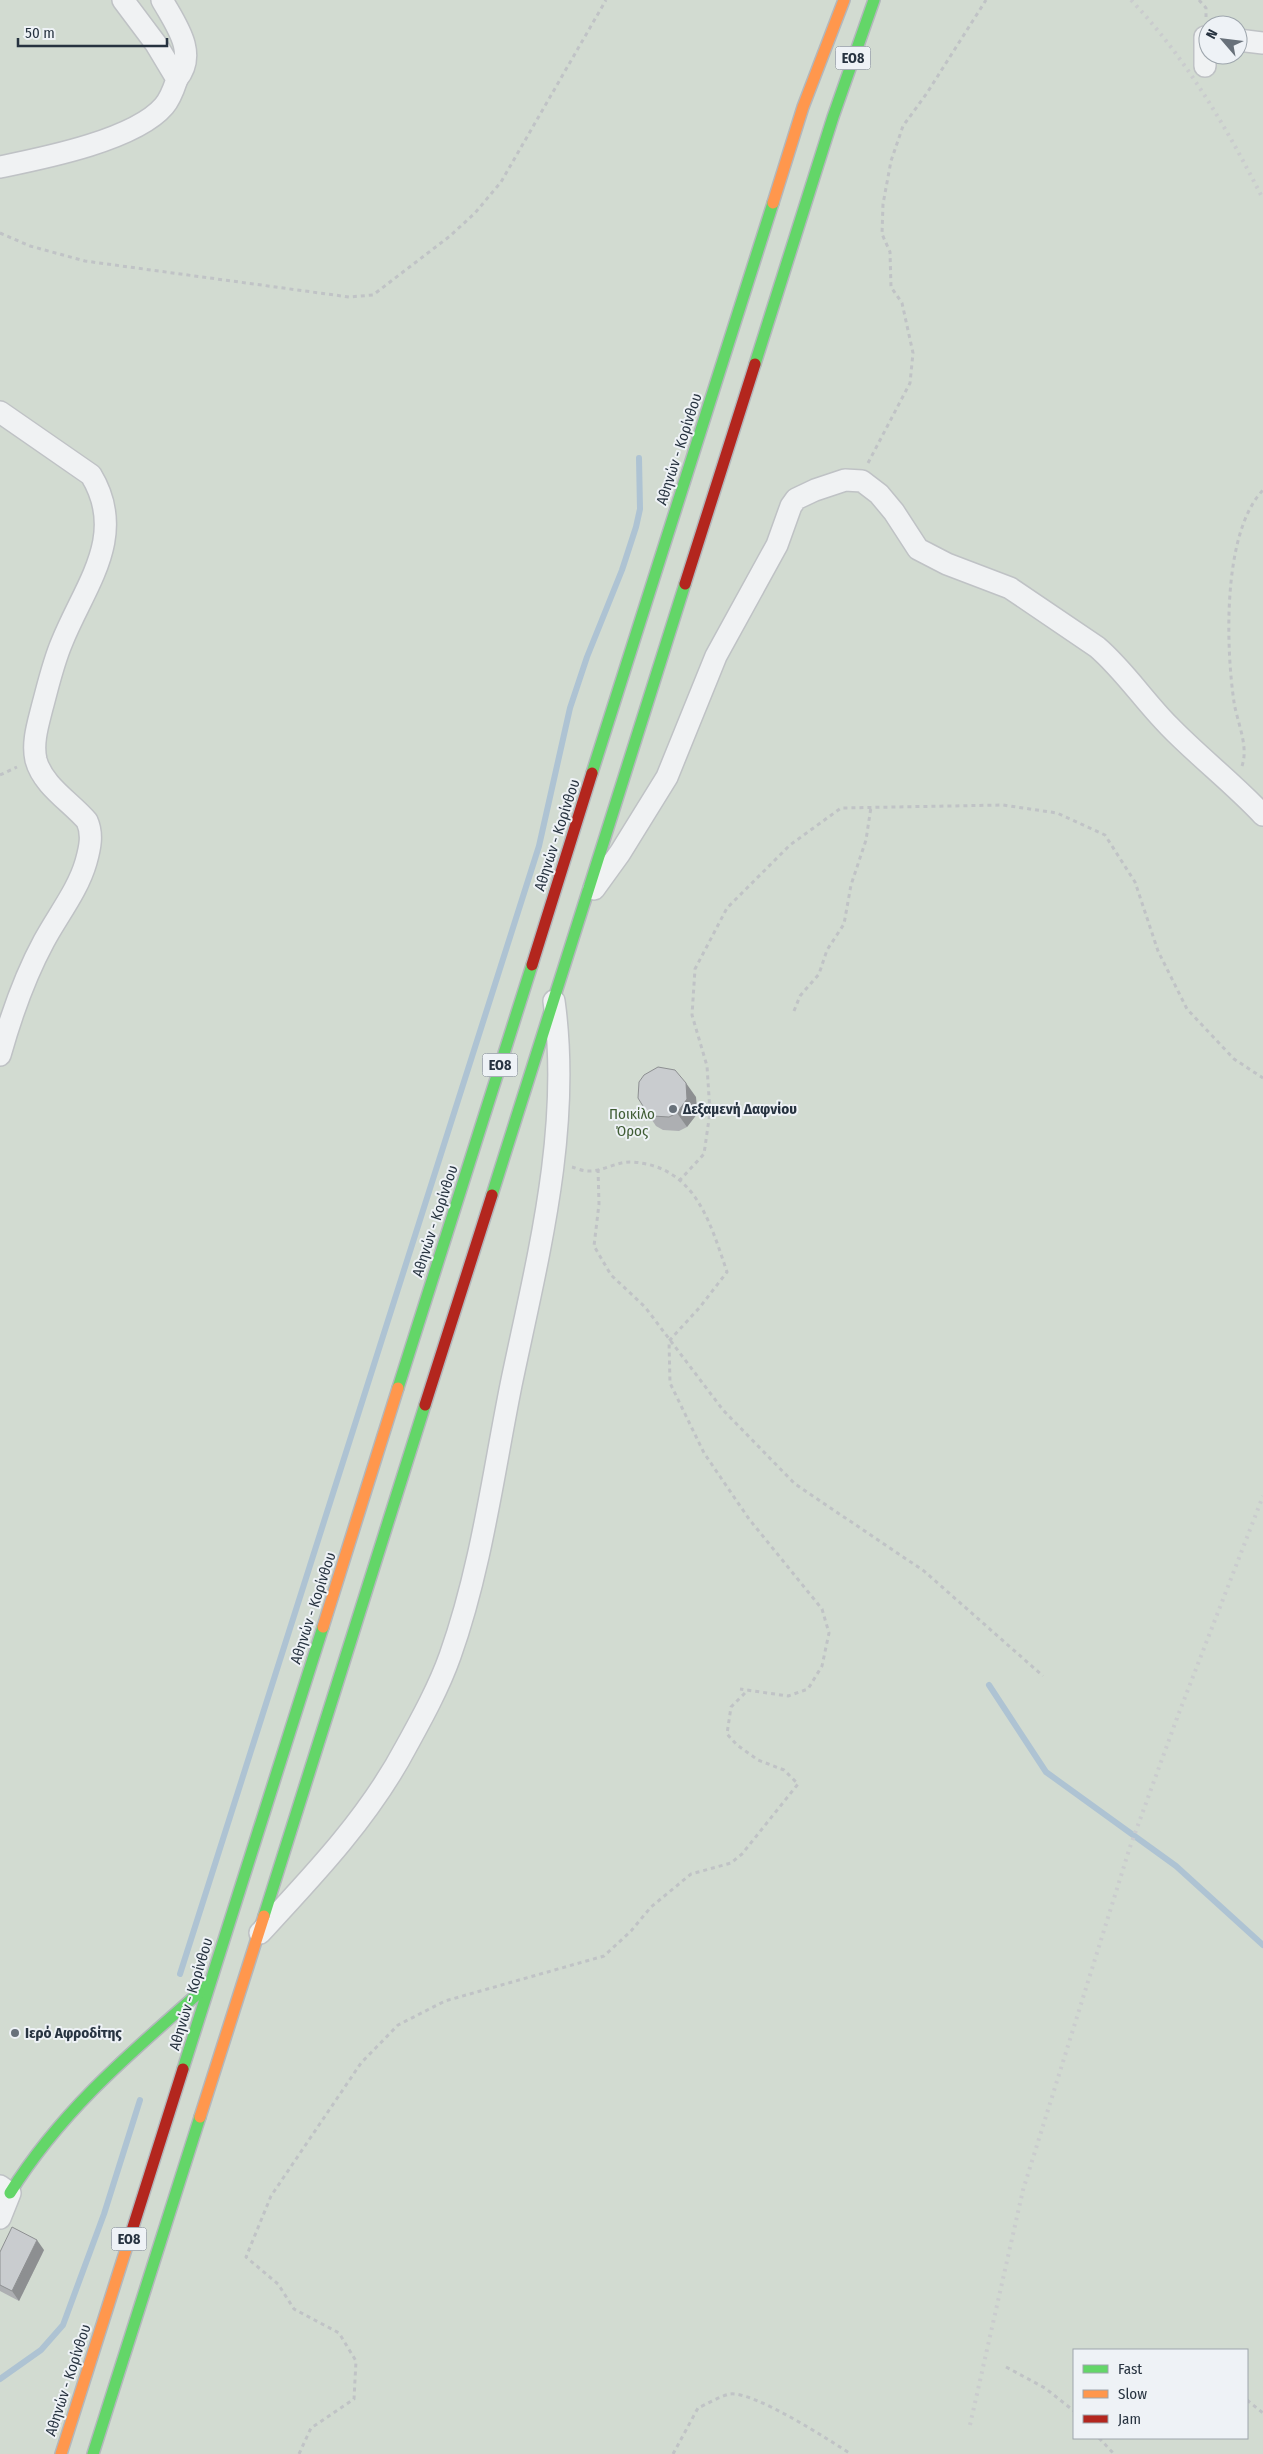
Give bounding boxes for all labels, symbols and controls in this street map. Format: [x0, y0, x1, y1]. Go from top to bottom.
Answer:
scale bar [18, 15, 166, 47]
north arrow [1198, 15, 1248, 65]
text: 50 m [25, 24, 55, 42]
text: N [1202, 26, 1221, 42]
road number: ΕΟ8 [836, 46, 870, 70]
street label: Αθηνών - Κορίνθου [652, 391, 706, 507]
street label: Αθηνών - Κορίνθου [530, 777, 584, 893]
road number: ΕΟ8 [482, 1054, 518, 1076]
place label: Δεξαμενή Δαφνίου [682, 1100, 797, 1118]
marker: Δεξαμενή Δαφνίου [667, 1103, 679, 1115]
park label: Ποικίλο Όρος [609, 1105, 655, 1140]
street label: Αθηνών - Κορίνθου [408, 1163, 462, 1279]
street label: Αθηνών - Κορίνθου [286, 1550, 340, 1666]
street label: Αθηνών - Κορίνθου [165, 1936, 217, 2052]
place label: Ιερό Αφροδίτης [25, 2024, 122, 2042]
marker: Ιερό Αφροδίτης [9, 2027, 21, 2039]
road number: ΕΟ8 [112, 2228, 146, 2250]
street label: Αθηνών - Κορίνθου [41, 2322, 95, 2438]
legend [1073, 2349, 1248, 2439]
text: Fast [1118, 2360, 1142, 2378]
text: Slow [1118, 2385, 1147, 2403]
text: Jam [1118, 2410, 1141, 2428]

